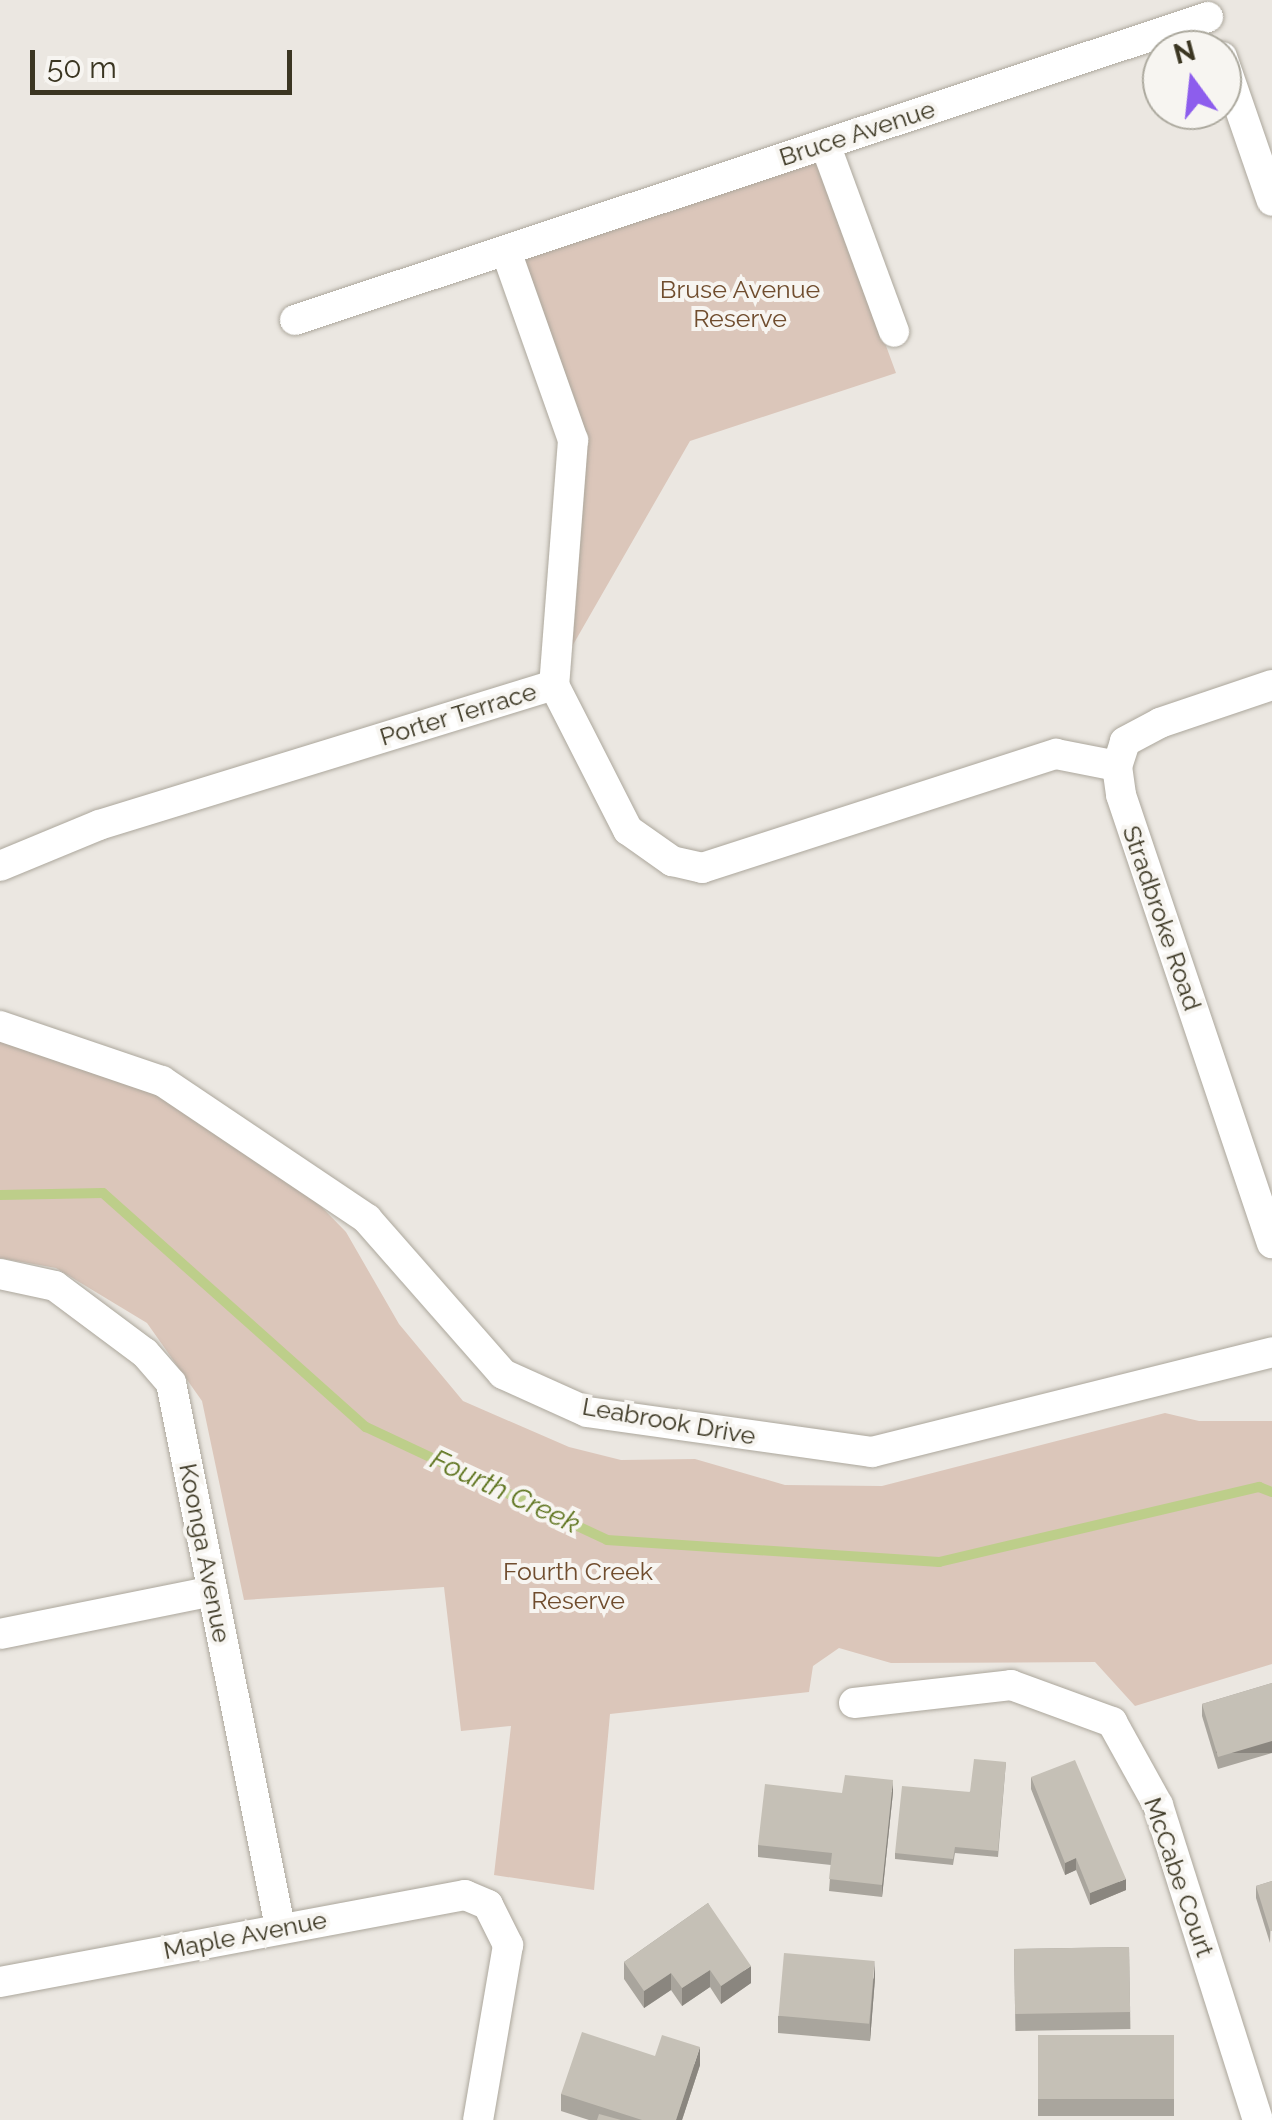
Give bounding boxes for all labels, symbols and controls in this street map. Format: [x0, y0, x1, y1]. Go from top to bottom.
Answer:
scale bar [35, 30, 298, 92]
north arrow [1142, 30, 1242, 130]
text: N [1170, 34, 1199, 71]
text: 50 m [47, 50, 117, 85]
street label: Bruce Avenue [775, 94, 939, 172]
park label: Bruse Avenue Reserve [659, 275, 821, 334]
street label: Porter Terrace [375, 676, 541, 752]
street label: Stradbroke Road [1116, 822, 1208, 1014]
street label: Leabrook Drive [580, 1391, 758, 1451]
water label: Fourth Creek [425, 1443, 585, 1541]
street label: Koonga Avenue [173, 1460, 237, 1646]
park label: Fourth Creek Reserve [503, 1557, 653, 1616]
street label: McCabe Court [1138, 1793, 1220, 1961]
street label: Maple Avenue [160, 1904, 330, 1966]

